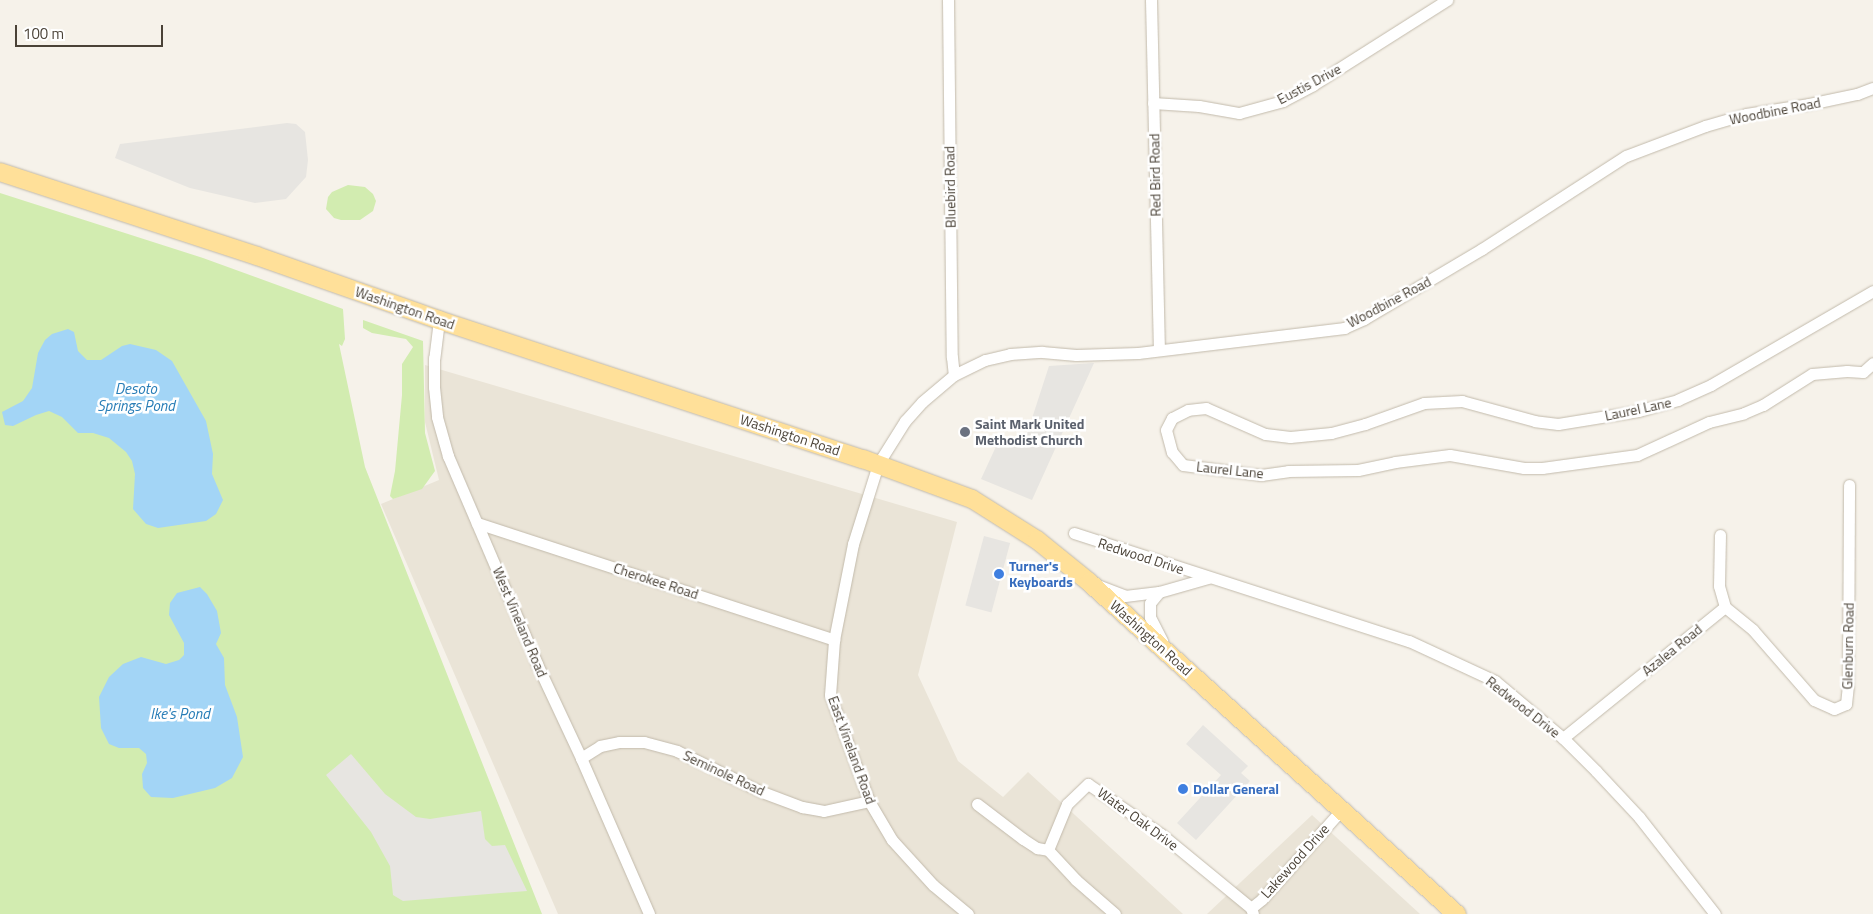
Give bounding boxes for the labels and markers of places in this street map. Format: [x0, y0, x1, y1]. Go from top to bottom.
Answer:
place label: Saint Mark United Methodist Church [975, 416, 1084, 448]
marker: Saint Mark United Methodist Church [959, 426, 971, 438]
place label: Turner's Keyboards [1009, 558, 1073, 590]
marker: Turner's Keyboards [993, 568, 1005, 580]
place label: Dollar General [1193, 781, 1279, 797]
marker: Dollar General [1177, 783, 1189, 795]

